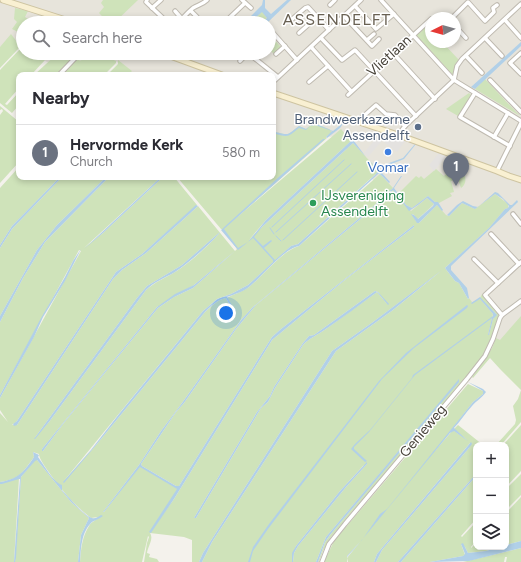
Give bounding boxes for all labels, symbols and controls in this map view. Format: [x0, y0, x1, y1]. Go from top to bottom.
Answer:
district label: ASSENDELFT [283, 10, 391, 29]
north arrow [425, 12, 461, 48]
search box [16, 16, 276, 60]
icon: search [30, 27, 52, 49]
text: Search here [62, 29, 142, 47]
street label: Vlietlaan [363, 31, 415, 80]
text: Nearby [32, 88, 90, 108]
place label: Brandweerkazerne Assendelft [294, 111, 410, 144]
marker: Brandweerkazerne Assendelft [413, 122, 423, 132]
text: Hervormde Kerk [70, 136, 183, 154]
text: 1 [42, 145, 48, 160]
text: 580 m [222, 145, 260, 160]
marker: Vomar [383, 147, 393, 157]
pin: 1 [443, 153, 469, 186]
text: Church [70, 154, 113, 169]
place label: Vomar [367, 159, 409, 176]
place label: IJsvereniging Assendelft [321, 187, 404, 220]
marker: IJsvereniging Assendelft [308, 198, 318, 208]
your location [216, 303, 236, 323]
street label: Genieweg [396, 401, 450, 461]
map controls [473, 442, 509, 550]
button: + [473, 442, 509, 478]
button: − [473, 478, 509, 514]
button: layers [473, 514, 509, 550]

